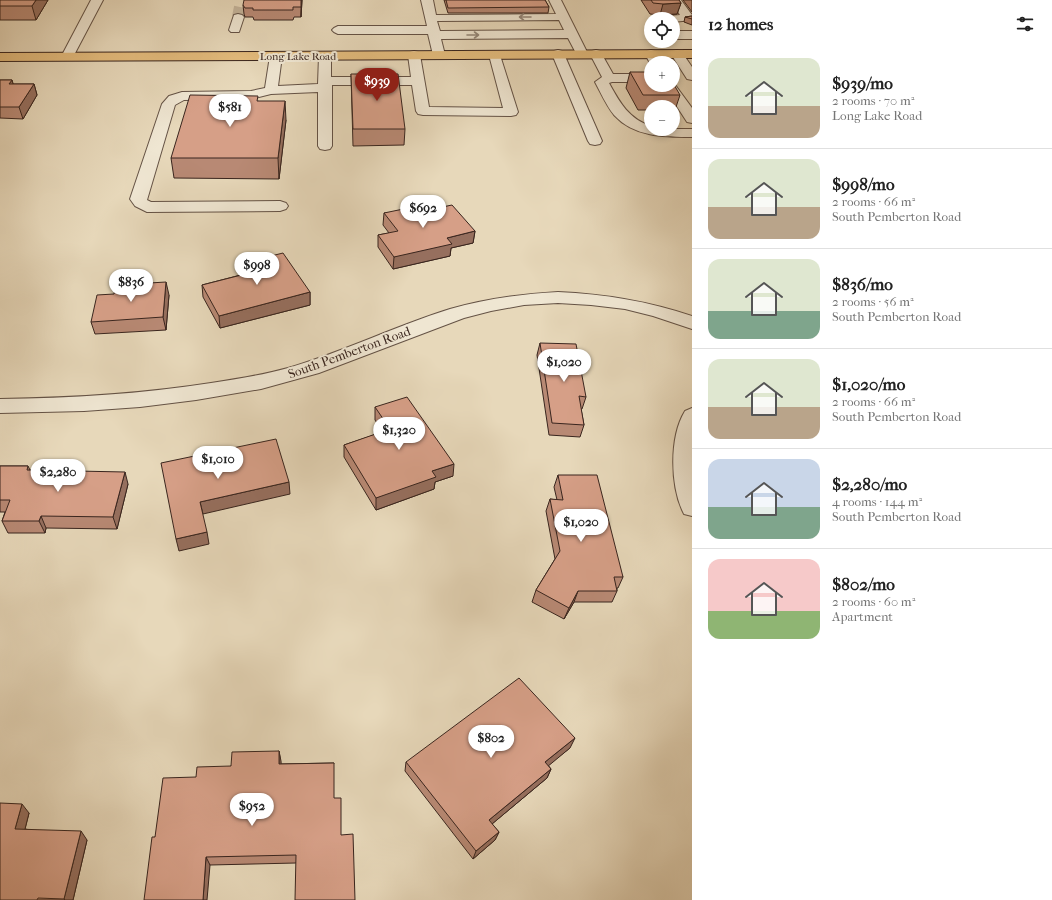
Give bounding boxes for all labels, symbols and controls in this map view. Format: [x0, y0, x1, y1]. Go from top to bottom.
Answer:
map controls [644, 12, 680, 136]
button: locate [644, 12, 680, 48]
one-way arrow [519, 13, 532, 21]
icon: filters [1014, 13, 1036, 35]
text: 12 homes [708, 14, 773, 34]
one-way arrow [466, 31, 479, 39]
street label: Long Lake Road [260, 50, 337, 63]
button: + [644, 56, 680, 92]
pin: $939 [353, 68, 401, 102]
text: $939 [364, 73, 390, 88]
text: $939/mo [832, 73, 893, 93]
icon: home [740, 74, 788, 122]
text: 2 rooms · 70 m² [832, 93, 915, 108]
pin: $581 [206, 94, 254, 128]
text: $581 [218, 99, 242, 114]
button: − [644, 100, 680, 136]
text: Long Lake Road [832, 108, 922, 123]
text: $998/mo [832, 174, 895, 194]
icon: home [740, 175, 788, 223]
text: 2 rooms · 66 m² [832, 194, 915, 209]
pin: $692 [399, 195, 447, 229]
text: $692 [409, 200, 437, 215]
text: South Pemberton Road [832, 209, 961, 224]
pin: $998 [233, 252, 281, 286]
text: $998 [243, 257, 271, 272]
pin: $836 [107, 269, 155, 303]
text: $836 [118, 274, 144, 289]
text: $836/mo [832, 274, 893, 294]
icon: home [740, 275, 788, 323]
text: 2 rooms · 56 m² [832, 294, 914, 309]
text: South Pemberton Road [832, 309, 961, 324]
street label: South Pemberton Road [286, 323, 413, 382]
pin: $1,020 [531, 349, 597, 383]
text: $1,020 [546, 354, 582, 369]
text: $1,020/mo [832, 374, 905, 394]
icon: home [740, 375, 788, 423]
text: 2 rooms · 66 m² [832, 394, 915, 409]
text: South Pemberton Road [832, 409, 961, 424]
pin: $1,320 [366, 417, 432, 451]
text: $1,320 [382, 422, 416, 437]
pin: $1,010 [185, 446, 251, 480]
text: $1,010 [201, 451, 235, 466]
pin: $2,280 [25, 459, 91, 493]
text: $2,280 [40, 464, 76, 479]
text: $2,280/mo [832, 474, 907, 494]
icon: home [740, 475, 788, 523]
text: 4 rooms · 144 m² [832, 494, 922, 509]
pin: $1,020 [548, 509, 614, 543]
text: South Pemberton Road [832, 509, 961, 524]
text: $1,020 [563, 514, 599, 529]
text: $802/mo [832, 574, 895, 594]
icon: home [740, 575, 788, 623]
text: 2 rooms · 60 m² [832, 594, 915, 609]
text: Apartment [832, 609, 893, 624]
pin: $802 [467, 725, 515, 759]
text: $802 [477, 730, 505, 745]
pin: $952 [228, 793, 276, 827]
text: $952 [239, 798, 265, 813]

